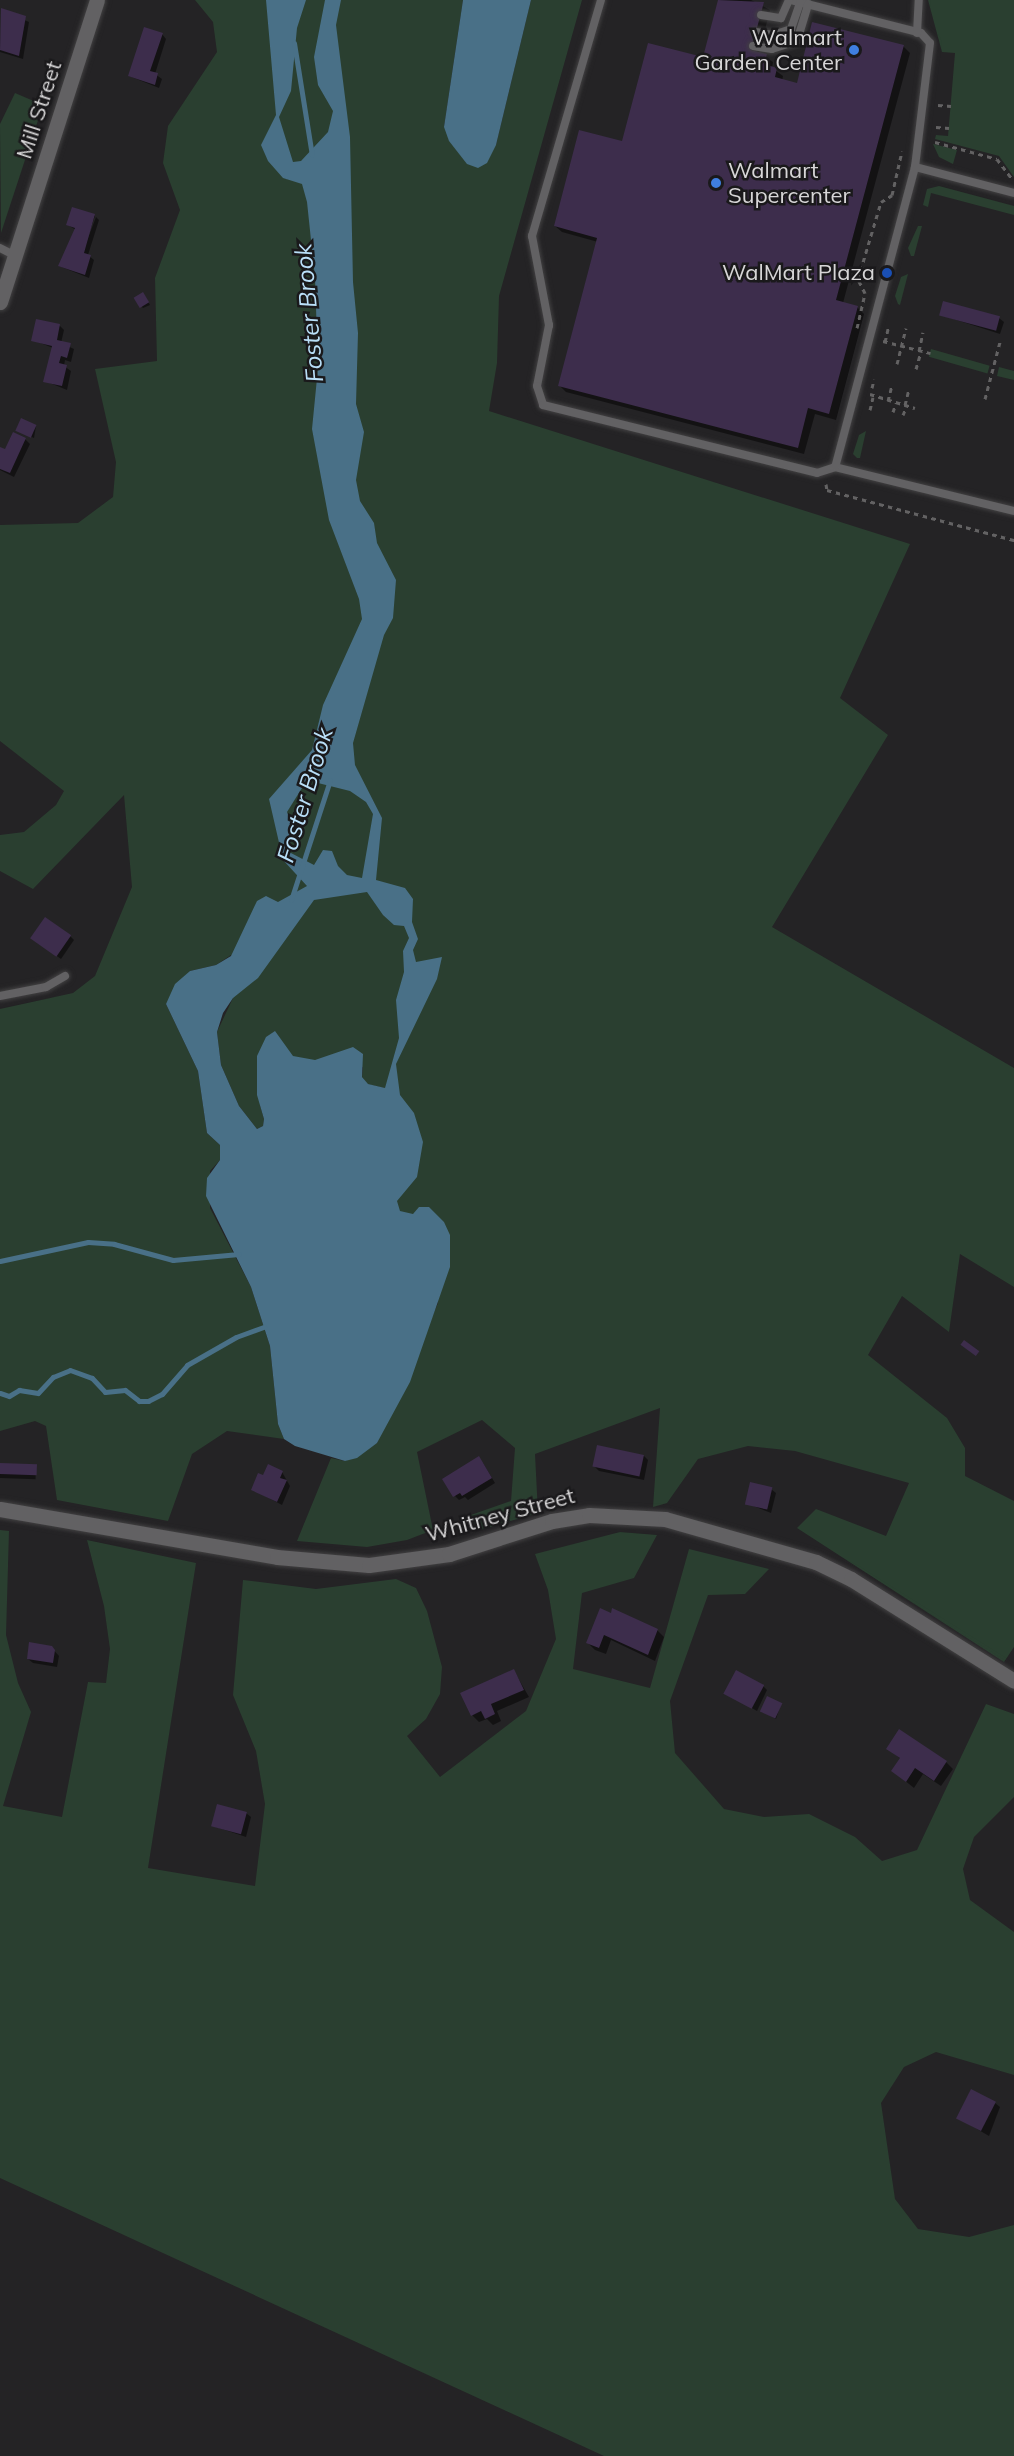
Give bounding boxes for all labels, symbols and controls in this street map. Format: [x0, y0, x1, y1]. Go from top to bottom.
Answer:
place label: Walmart Garden Center [694, 24, 842, 76]
marker: Walmart Garden Center [847, 43, 861, 57]
street label: Mill Street [11, 58, 67, 162]
place label: Walmart Supercenter [728, 157, 850, 208]
marker: Walmart Supercenter [709, 176, 723, 190]
water label: Foster Brook [289, 242, 329, 384]
place label: WalMart Plaza [722, 260, 875, 286]
marker: WalMart Plaza [880, 266, 894, 280]
water label: Foster Brook [271, 724, 339, 866]
street label: Whitney Street [423, 1482, 577, 1548]

